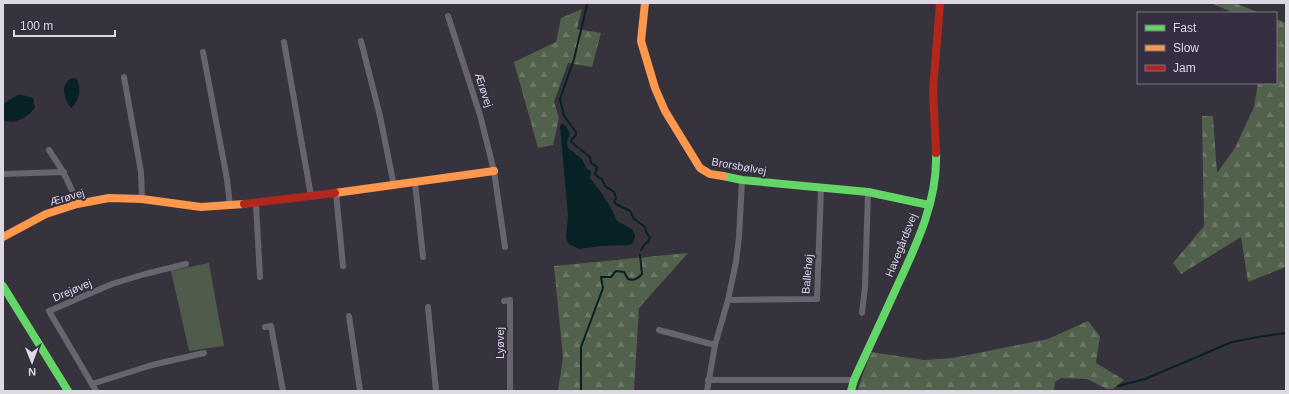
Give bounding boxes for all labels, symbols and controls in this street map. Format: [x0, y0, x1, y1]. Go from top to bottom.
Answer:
scale bar [14, 12, 115, 38]
legend [1137, 12, 1277, 84]
text: 100 m [20, 19, 53, 33]
text: Fast [1173, 21, 1197, 35]
text: Slow [1173, 41, 1199, 55]
text: Jam [1173, 61, 1196, 75]
street label: Ærøvej [473, 71, 495, 109]
street label: Brorsbølvej [711, 155, 767, 177]
street label: Ærøvej [48, 186, 86, 208]
street label: Havegårdsvej [883, 212, 919, 278]
street label: Ballehøj [799, 254, 815, 294]
street label: Drejøvej [51, 276, 93, 304]
street label: Lyøvej [494, 327, 506, 359]
north arrow [12, 342, 52, 382]
text: N [28, 366, 36, 378]

